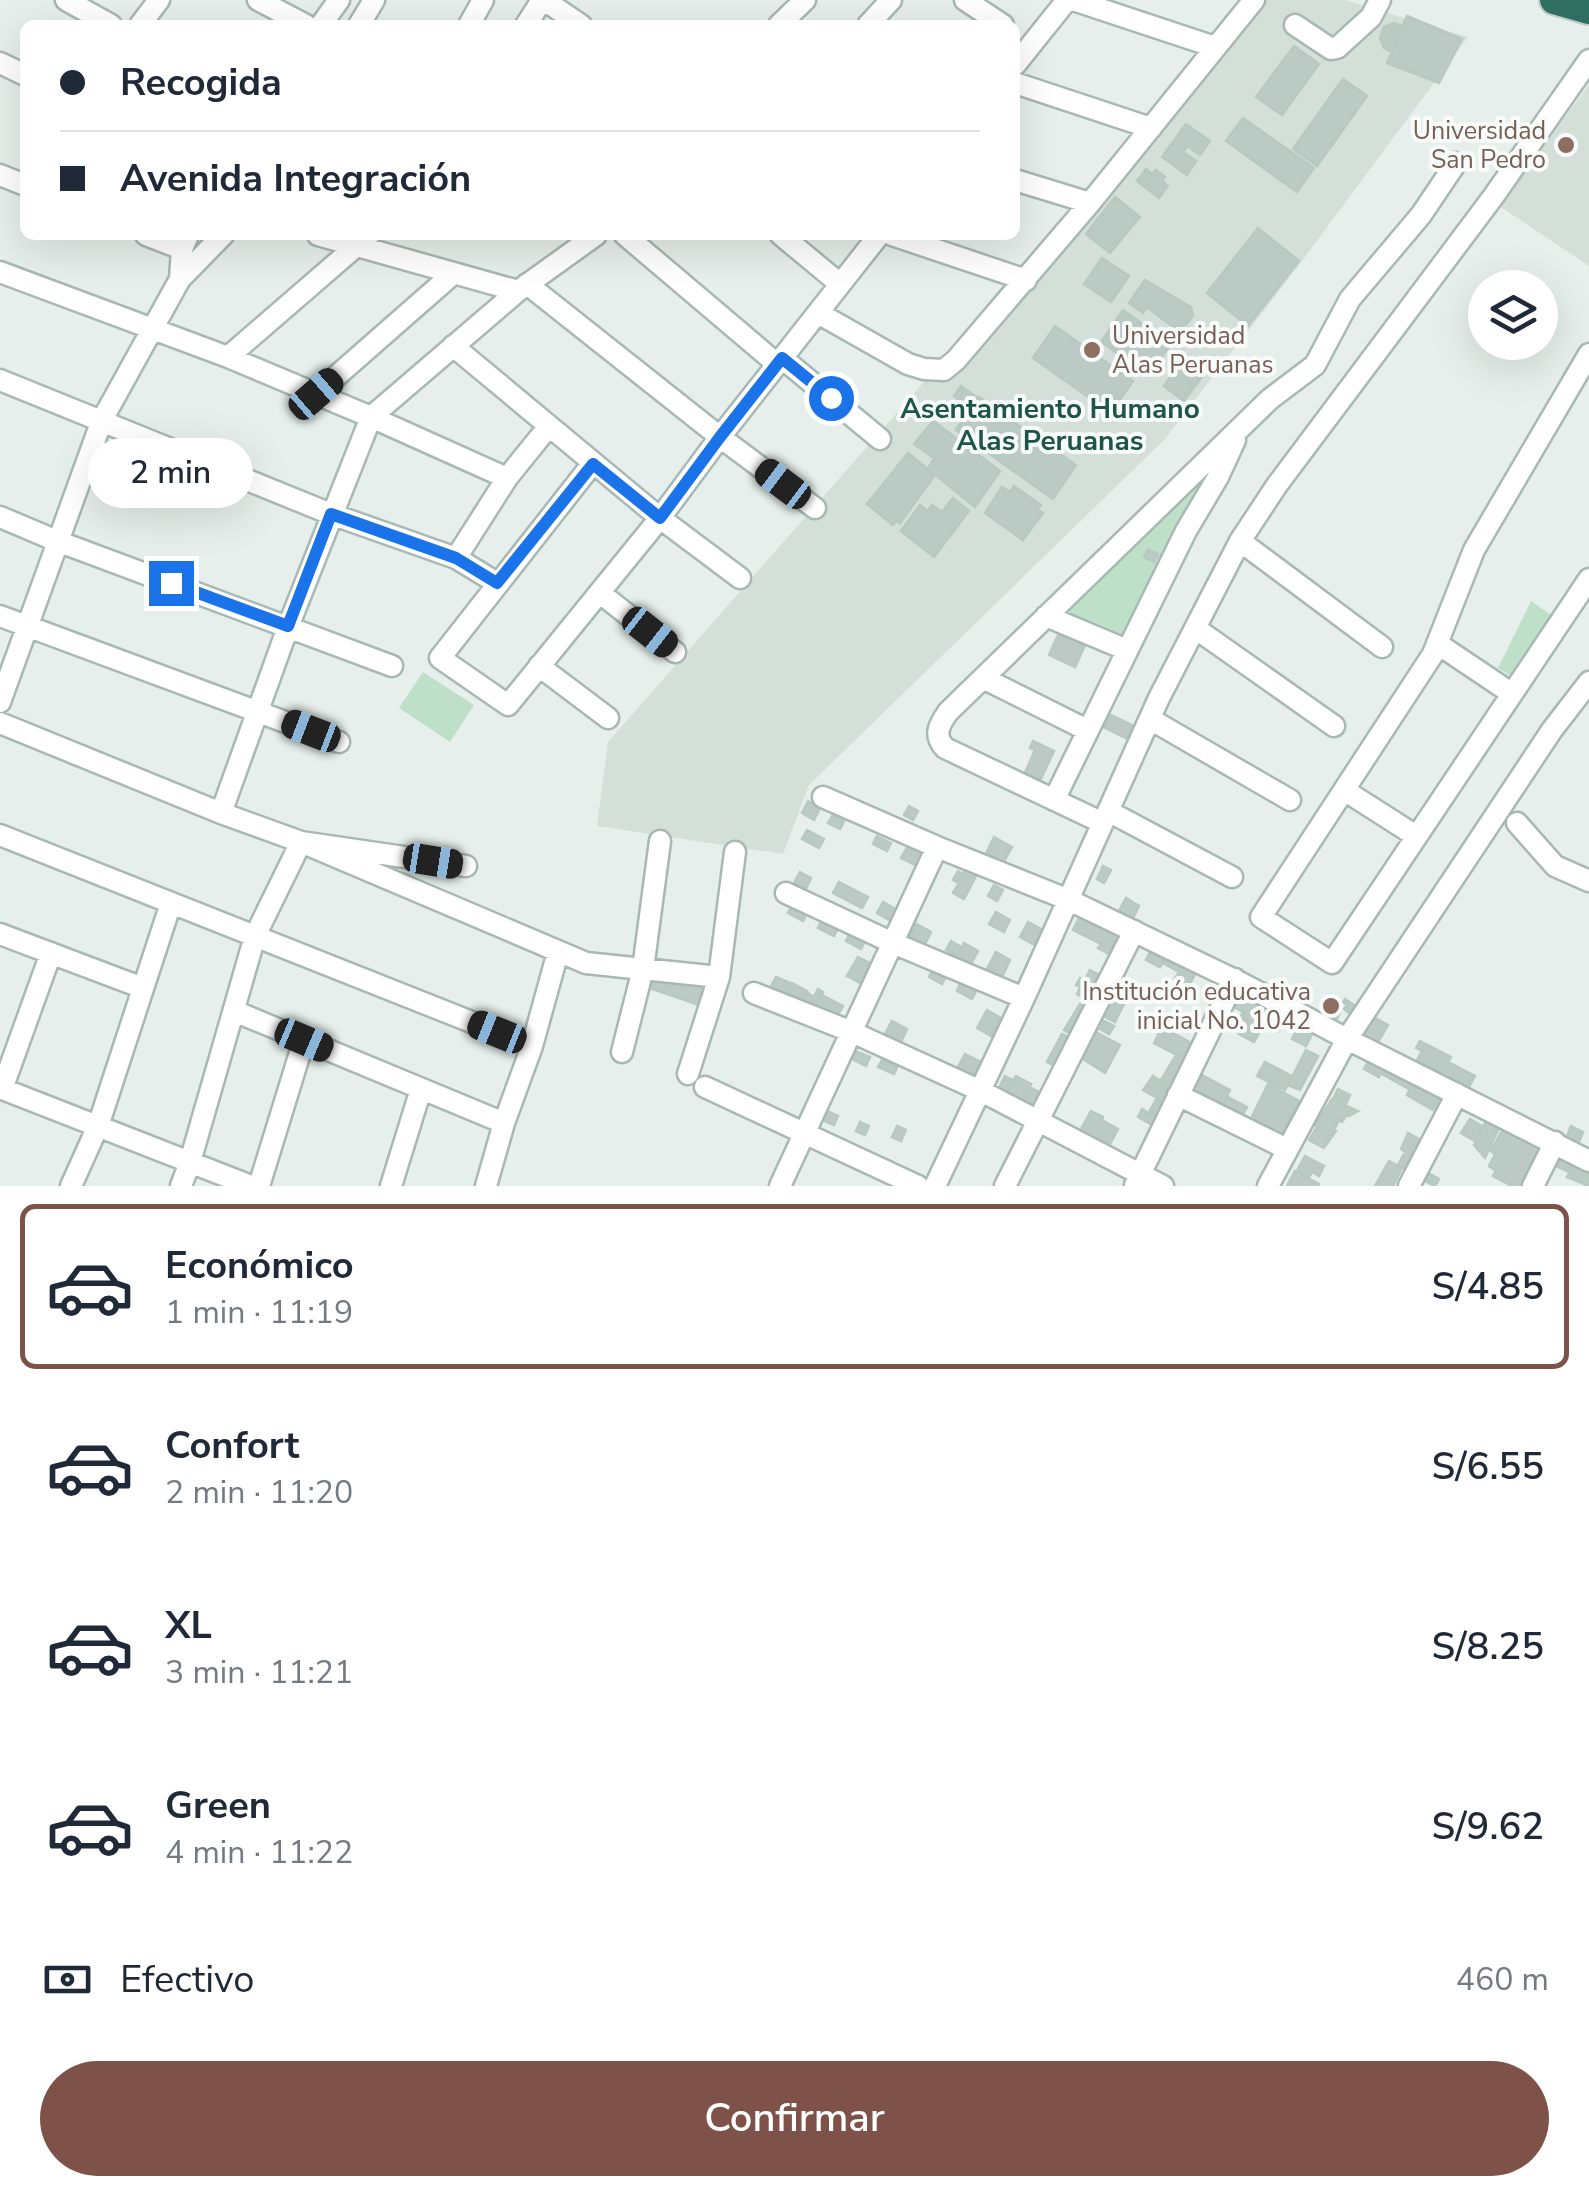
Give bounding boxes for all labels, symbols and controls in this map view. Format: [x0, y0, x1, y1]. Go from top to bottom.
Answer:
text: Recogida [120, 57, 282, 108]
place label: Universidad San Pedro [1413, 114, 1546, 177]
marker: Universidad San Pedro [1555, 134, 1577, 156]
text: Avenida Integración [120, 153, 471, 204]
map controls [1468, 270, 1558, 360]
button: layers [1468, 270, 1558, 360]
place label: Universidad Alas Peruanas [1112, 319, 1274, 382]
marker: Universidad Alas Peruanas [1081, 339, 1103, 361]
car [284, 363, 348, 425]
route start [809, 376, 854, 421]
district label: Asentamiento Humano Alas Peruanas [900, 390, 1200, 460]
callout: 2 min [89, 438, 254, 508]
text: 2 min [130, 451, 211, 494]
car [750, 454, 816, 514]
route end [149, 561, 194, 606]
car [617, 602, 683, 662]
car [278, 706, 344, 756]
car [401, 841, 465, 881]
place label: Institución educativa inicial No. 1042 [1082, 975, 1311, 1038]
marker: Institución educativa inicial No. 1042 [1320, 995, 1342, 1017]
car [464, 1007, 530, 1057]
car [271, 1014, 337, 1066]
text: Económico [165, 1240, 354, 1291]
icon: car [45, 1242, 135, 1332]
text: S/4.85 [1431, 1261, 1544, 1312]
text: 1 min · 11:19 [165, 1291, 353, 1334]
text: Confort [165, 1420, 299, 1471]
icon: car [45, 1422, 135, 1512]
text: S/6.55 [1431, 1441, 1544, 1492]
text: 2 min · 11:20 [165, 1471, 353, 1514]
text: XL [165, 1600, 212, 1651]
icon: car [45, 1602, 135, 1692]
text: S/8.25 [1431, 1621, 1544, 1672]
text: 3 min · 11:21 [165, 1651, 353, 1694]
text: Green [165, 1780, 271, 1831]
icon: car [45, 1782, 135, 1872]
text: S/9.62 [1431, 1801, 1544, 1852]
text: 4 min · 11:22 [165, 1831, 353, 1874]
icon: cash [40, 1952, 95, 2007]
text: Efectivo [120, 1954, 254, 2005]
text: 460 m [1456, 1958, 1549, 2001]
button: Confirmar [40, 2061, 1549, 2176]

